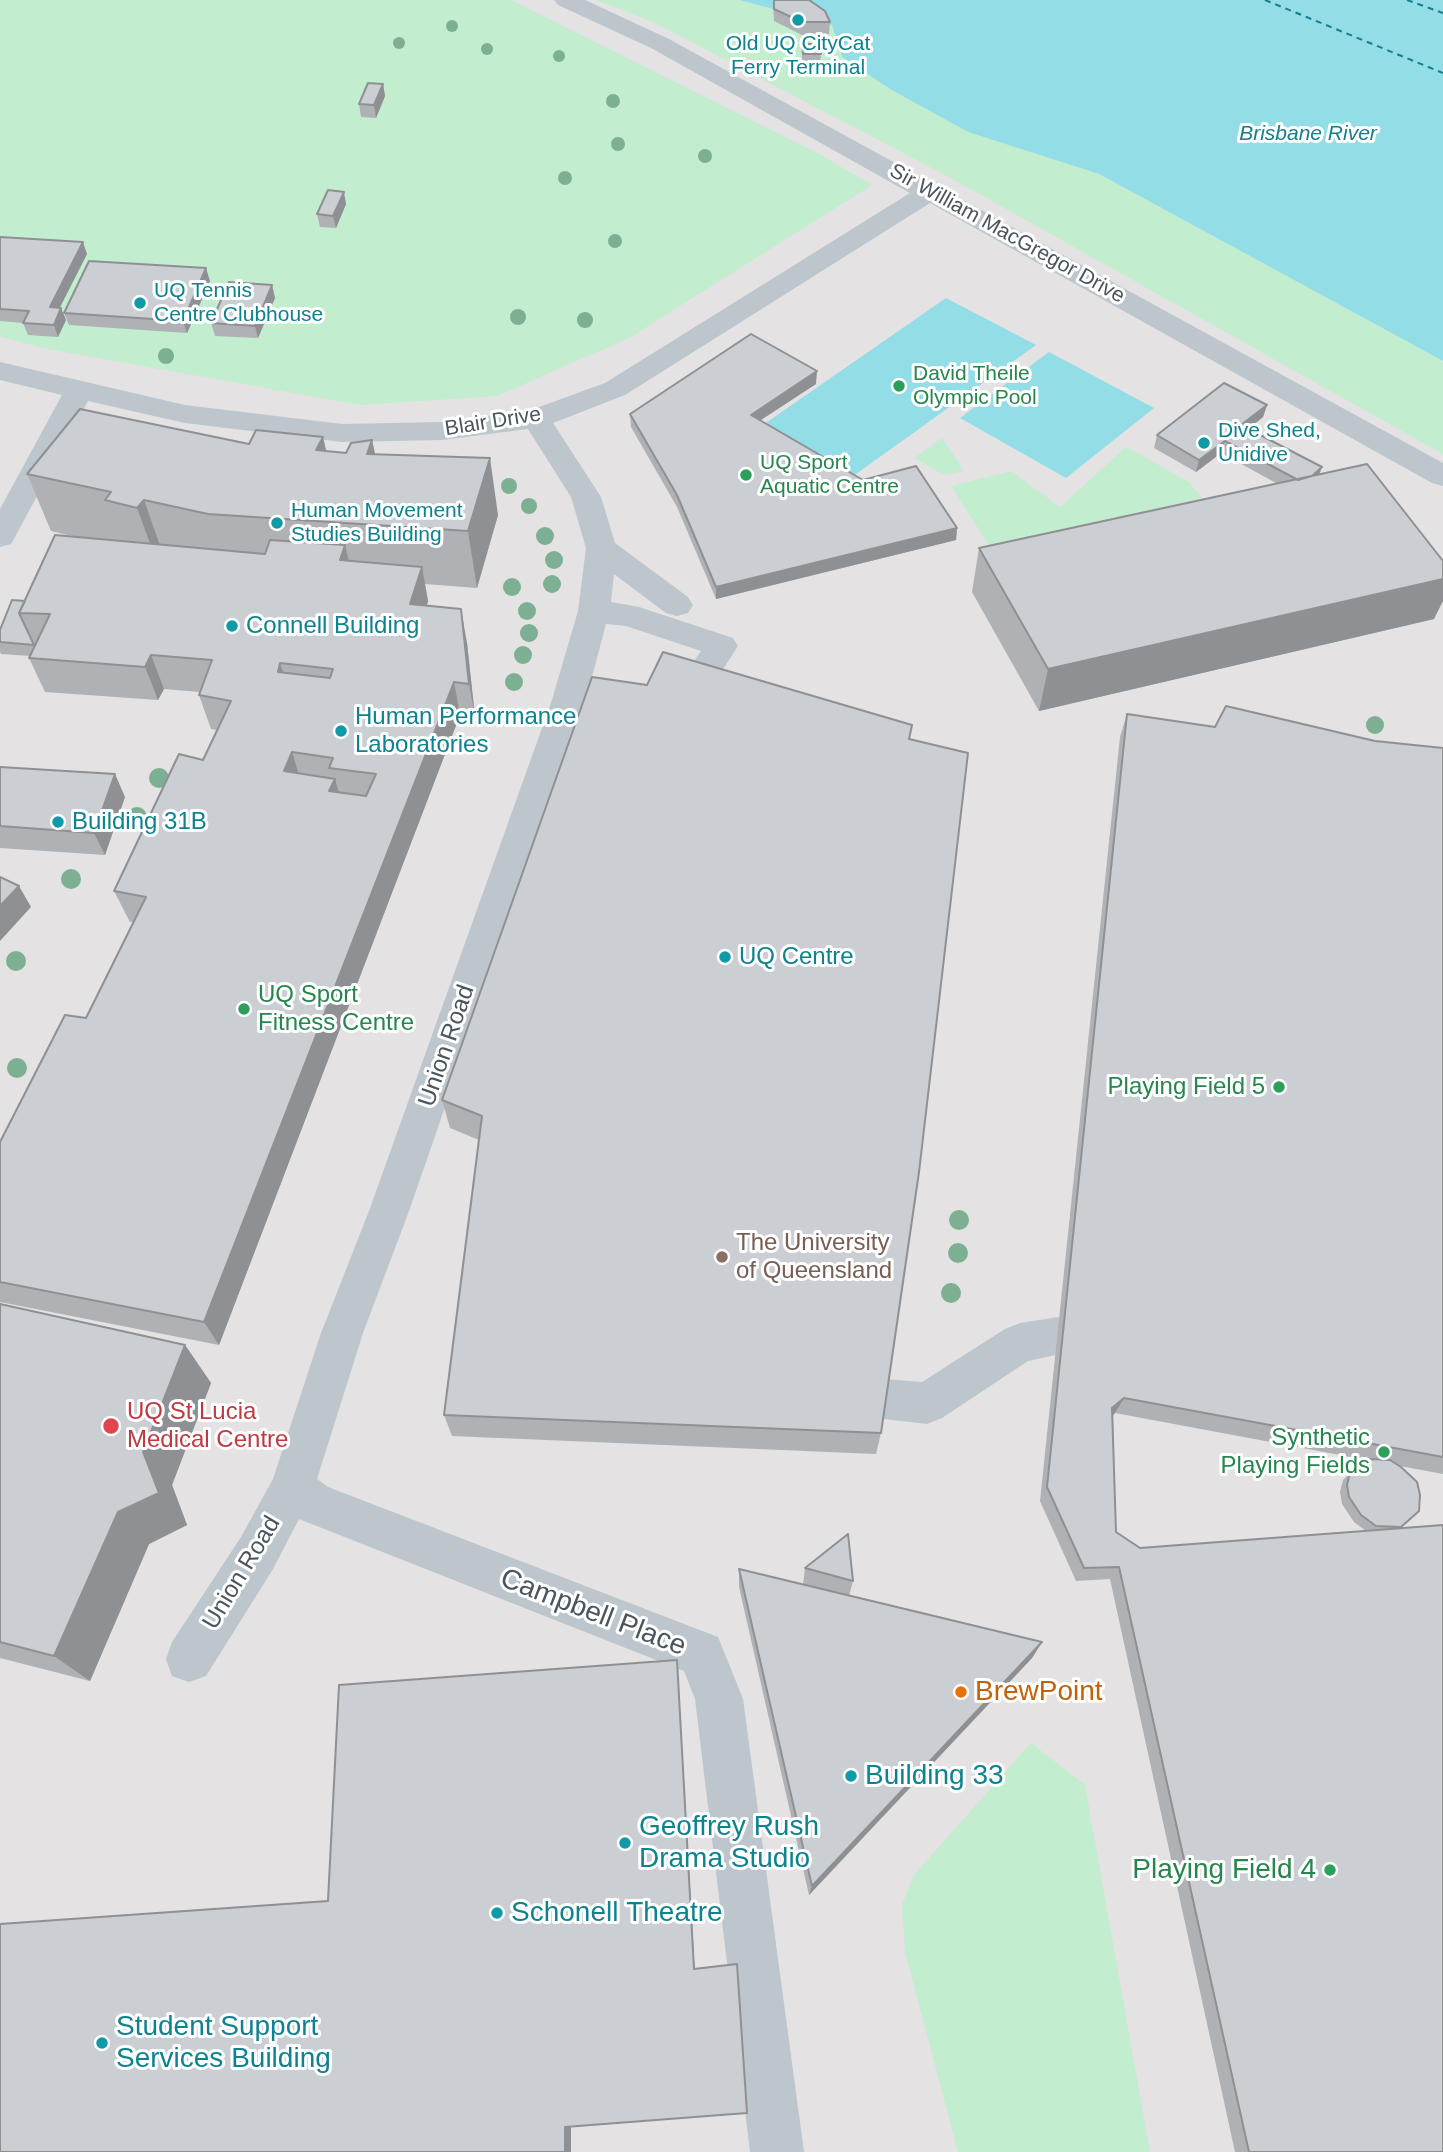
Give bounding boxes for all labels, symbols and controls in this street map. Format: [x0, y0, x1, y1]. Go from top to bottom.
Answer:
marker: Old UQ CityCat Ferry Terminal [790, 12, 806, 28]
place label: Old UQ CityCat Ferry Terminal [726, 31, 870, 81]
water label: Brisbane River [1239, 121, 1377, 147]
street label: Sir William MacGregor Drive [885, 159, 1129, 309]
place label: UQ Tennis Centre Clubhouse [154, 278, 323, 328]
marker: UQ Tennis Centre Clubhouse [132, 295, 148, 311]
place label: David Theile Olympic Pool [913, 361, 1037, 411]
marker: David Theile Olympic Pool [891, 378, 907, 394]
street label: Blair Drive [443, 402, 543, 442]
place label: Dive Shed, Unidive [1218, 418, 1321, 468]
marker: Dive Shed, Unidive [1196, 435, 1212, 451]
place label: UQ Sport Aquatic Centre [760, 450, 899, 500]
marker: UQ Sport Aquatic Centre [738, 467, 754, 483]
place label: Human Movement Studies Building [291, 498, 463, 548]
marker: Human Movement Studies Building [269, 515, 285, 531]
place label: Connell Building [246, 612, 419, 640]
marker: Connell Building [224, 618, 240, 634]
place label: Human Performance Laboratories [355, 703, 576, 759]
marker: Human Performance Laboratories [333, 723, 349, 739]
place label: Building 31B [72, 808, 207, 836]
marker: Building 31B [50, 814, 66, 830]
place label: UQ Centre [739, 943, 854, 971]
marker: UQ Centre [717, 949, 733, 965]
place label: UQ Sport Fitness Centre [258, 981, 414, 1037]
street label: Union Road [413, 981, 481, 1111]
marker: UQ Sport Fitness Centre [236, 1001, 252, 1017]
place label: Playing Field 5 [1108, 1073, 1265, 1101]
marker: Playing Field 5 [1271, 1079, 1287, 1095]
place label: The University of Queensland [736, 1229, 892, 1285]
marker: The University of Queensland [714, 1249, 730, 1265]
place label: UQ St Lucia Medical Centre [127, 1398, 288, 1454]
marker: UQ St Lucia Medical Centre [101, 1416, 121, 1436]
place label: Synthetic Playing Fields [1221, 1424, 1370, 1480]
marker: Synthetic Playing Fields [1376, 1444, 1392, 1460]
street label: Union Road [197, 1511, 287, 1635]
street label: Campbell Place [495, 1562, 691, 1664]
place label: BrewPoint [975, 1675, 1103, 1709]
marker: BrewPoint [953, 1684, 969, 1700]
place label: Building 33 [865, 1759, 1004, 1793]
marker: Building 33 [843, 1768, 859, 1784]
place label: Geoffrey Rush Drama Studio [639, 1810, 819, 1876]
marker: Geoffrey Rush Drama Studio [617, 1835, 633, 1851]
place label: Playing Field 4 [1132, 1853, 1316, 1887]
marker: Playing Field 4 [1322, 1862, 1338, 1878]
place label: Schonell Theatre [511, 1896, 723, 1930]
marker: Schonell Theatre [489, 1905, 505, 1921]
place label: Student Support Services Building [116, 2010, 331, 2076]
marker: Student Support Services Building [94, 2035, 110, 2051]

